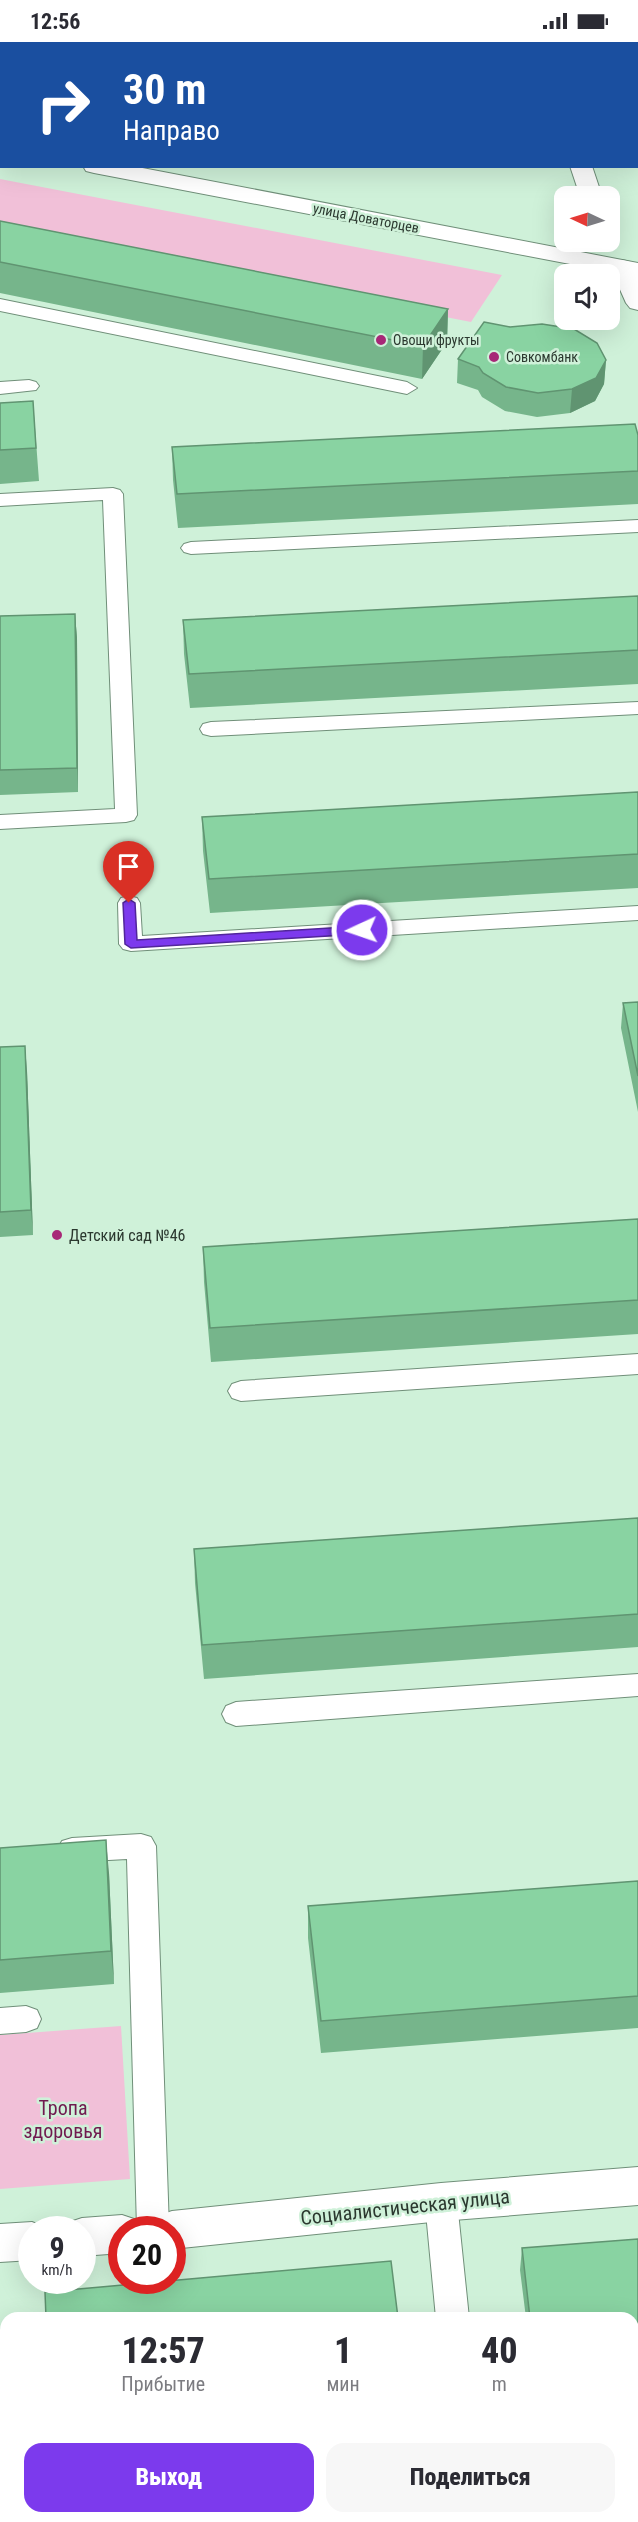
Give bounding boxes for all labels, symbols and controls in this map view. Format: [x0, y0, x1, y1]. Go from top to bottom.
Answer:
text: 12:56 [30, 9, 81, 34]
text: 30 m [123, 65, 206, 114]
icon: right [24, 66, 102, 144]
text: Направо [123, 115, 220, 147]
north arrow [554, 186, 620, 252]
map controls [554, 186, 620, 330]
street label: улица Доваторцев [312, 200, 420, 236]
button: sound [554, 264, 620, 330]
place label: Овощи фрукты [393, 332, 480, 348]
marker: Овощи фрукты [374, 333, 388, 347]
place label: Совкомбанк [506, 349, 578, 365]
marker: Совкомбанк [487, 350, 501, 364]
pin [103, 841, 154, 903]
icon: arrive [112, 850, 145, 883]
position arrow [330, 898, 394, 962]
place label: Детский сад №46 [69, 1226, 186, 1245]
marker: Детский сад №46 [50, 1228, 64, 1242]
park label: Тропа здоровья [24, 2096, 102, 2143]
street label: Социалистическая улица [299, 2184, 511, 2230]
speed limit sign: 20 [108, 2216, 186, 2294]
text: 9 [49, 2230, 65, 2265]
text: km/h [42, 2261, 72, 2279]
text: 12:57 [122, 2330, 205, 2372]
text: 1 [334, 2330, 352, 2372]
text: 40 [481, 2330, 518, 2372]
text: Прибытие [121, 2372, 205, 2396]
text: мин [326, 2372, 360, 2396]
text: m [492, 2372, 507, 2396]
button: Выход [24, 2443, 314, 2512]
button: Поделиться [326, 2443, 615, 2512]

